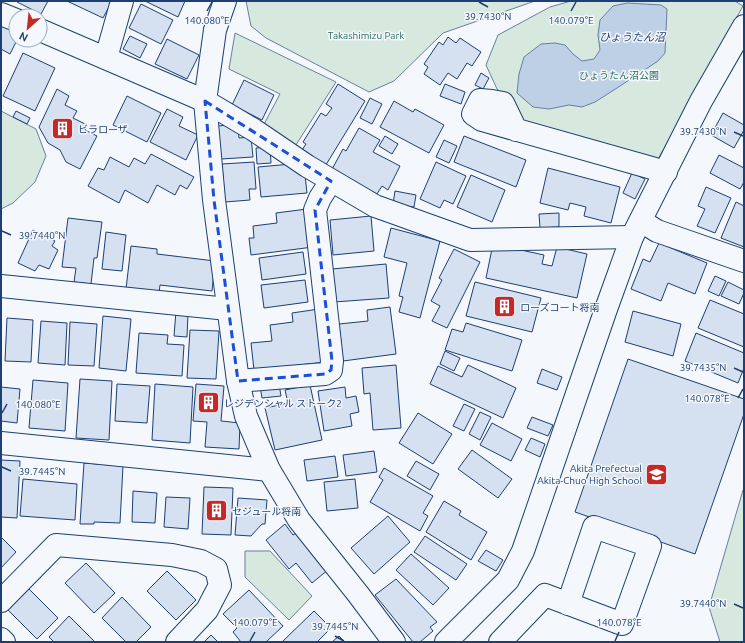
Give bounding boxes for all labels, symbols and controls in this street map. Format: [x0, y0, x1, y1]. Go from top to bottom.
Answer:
north arrow [8, 8, 48, 48]
text: 39.7430°N [465, 11, 511, 22]
text: 140.080°E [184, 15, 230, 26]
text: 140.079°E [548, 15, 594, 26]
text: N [17, 30, 30, 44]
park label: Takashimizu Park [328, 30, 404, 41]
water label: ひょうたん沼 [599, 31, 667, 43]
park label: ひょうたん沼公園 [579, 70, 659, 81]
building icon: ビラローザ [50, 116, 76, 142]
place label: ビラローザ [78, 124, 128, 135]
text: 39.7430°N [680, 126, 726, 137]
text: 39.7440°N [19, 230, 65, 241]
building icon: ローズコート将南 [491, 294, 517, 320]
place label: ローズコート将南 [520, 302, 600, 313]
text: 39.7435°N [680, 362, 726, 373]
building icon: レジデンシャル ストーク2 [196, 390, 222, 416]
text: 140.078°E [684, 393, 730, 404]
place label: レジデンシャル ストーク2 [224, 398, 342, 409]
text: 140.080°E [15, 399, 61, 410]
school or university icon: Akita Prefectual Akita-Chuo High School [644, 461, 670, 487]
place label: Akita Prefectual Akita-Chuo High School [537, 463, 642, 486]
text: 39.7445°N [19, 466, 65, 477]
building icon: セジュール将南 [204, 498, 230, 524]
place label: セジュール将南 [232, 506, 301, 517]
text: 39.7440°N [680, 598, 726, 609]
text: 140.079°E [232, 617, 278, 628]
text: 140.078°E [596, 617, 642, 628]
text: 39.7445°N [312, 621, 358, 632]

